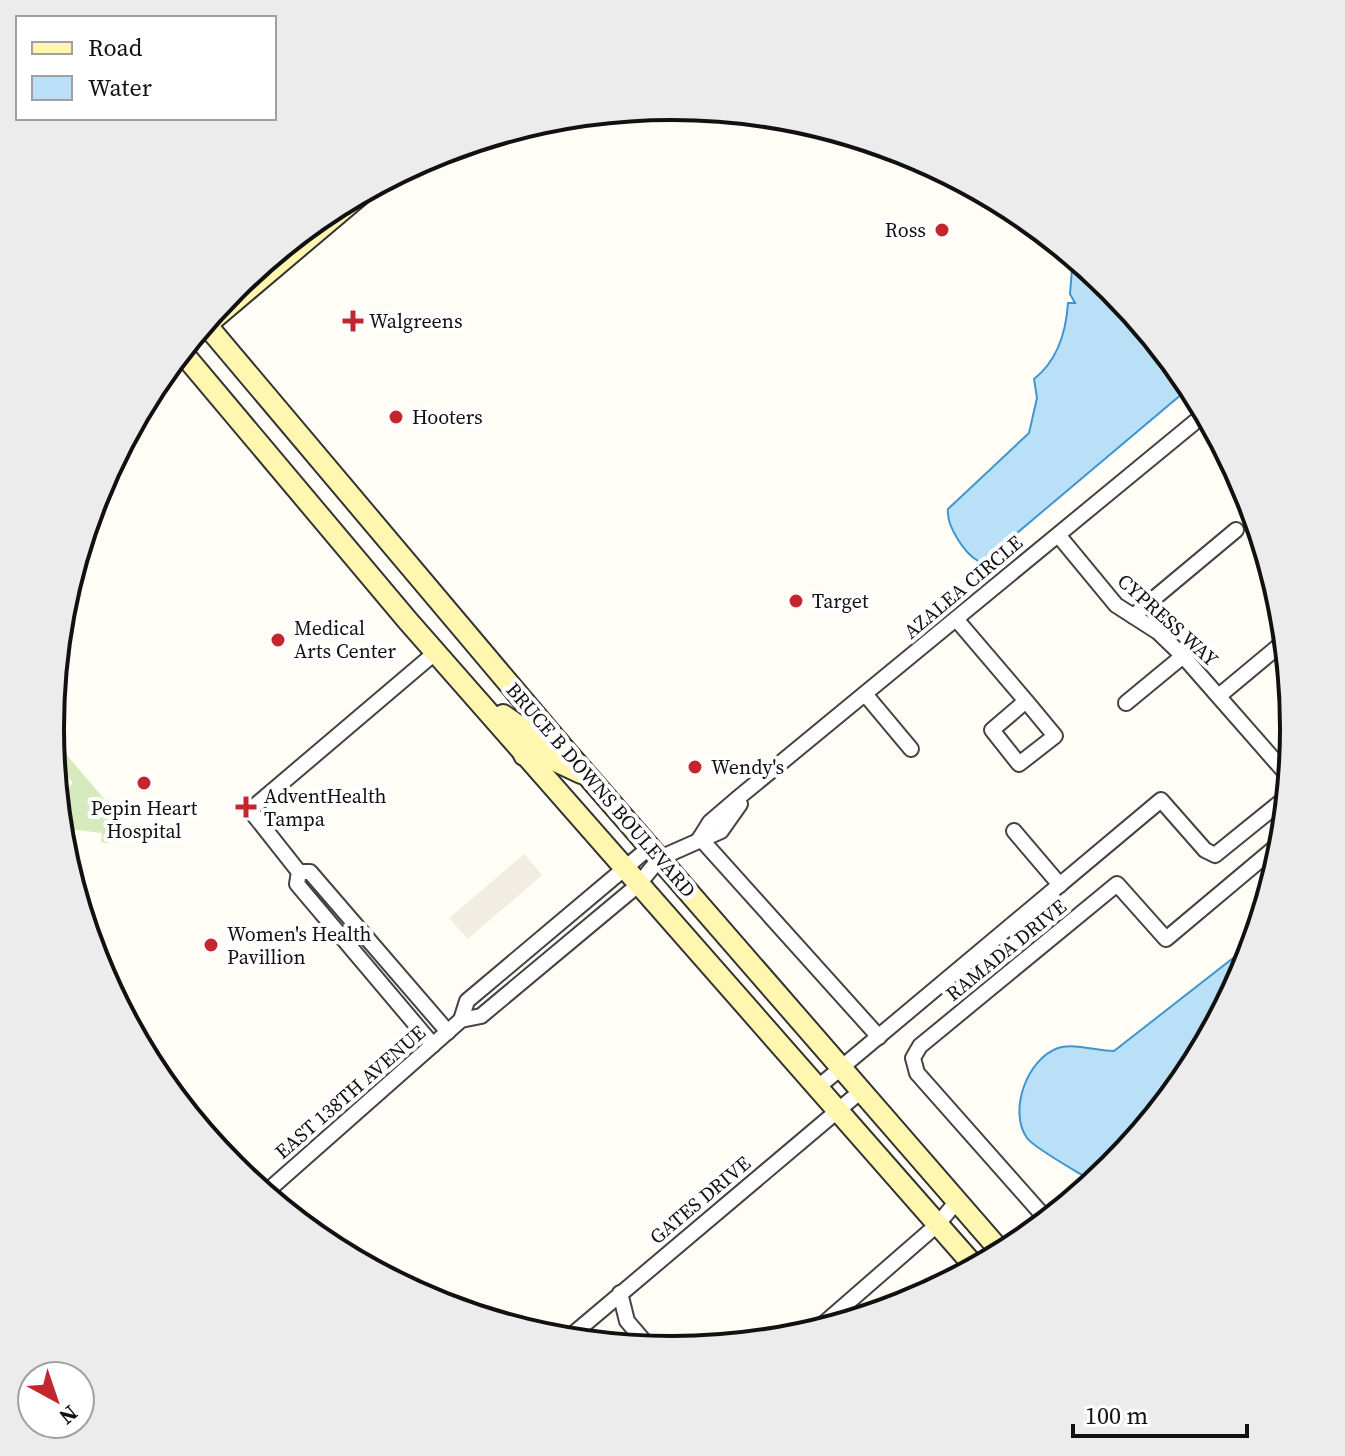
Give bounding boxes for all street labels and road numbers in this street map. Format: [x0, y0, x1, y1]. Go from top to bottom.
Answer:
street label: AZALEA CIRCLE [897, 529, 1029, 645]
street label: CYPRESS WAY [1111, 567, 1225, 673]
street label: BRUCE B DOWNS BOULEVARD [500, 677, 702, 903]
street label: RAMADA DRIVE [940, 893, 1072, 1007]
street label: EAST 138TH AVENUE [269, 1019, 431, 1165]
street label: GATES DRIVE [643, 1149, 757, 1251]

